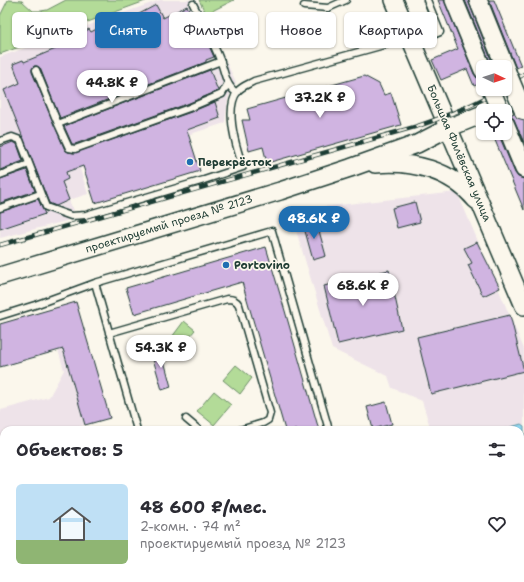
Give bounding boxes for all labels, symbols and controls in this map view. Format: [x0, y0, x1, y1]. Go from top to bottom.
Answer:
chip: Купить [12, 12, 87, 48]
chip: Снять [95, 12, 161, 48]
chip: Фильтры [169, 12, 258, 48]
chip: Новое [266, 12, 336, 48]
chip: Квартира [344, 12, 437, 48]
north arrow [476, 60, 512, 96]
map controls [476, 60, 512, 140]
pin: 44.8K ₽ [75, 70, 149, 104]
text: 44.8K ₽ [86, 74, 138, 91]
street label: Большая Филёвская улица [423, 82, 495, 224]
pin: 37.2K ₽ [283, 85, 357, 119]
text: 37.2K ₽ [294, 89, 346, 106]
button: locate [476, 104, 512, 140]
place label: Перекрёсток [198, 155, 272, 170]
marker: Перекрёсток [185, 157, 195, 167]
street label: проектируемый проезд № 2123 [83, 191, 255, 257]
pin: 48.6K ₽ [277, 206, 351, 240]
text: 48.6K ₽ [288, 210, 340, 227]
place label: Portovino [234, 258, 290, 273]
marker: Portovino [221, 260, 231, 270]
pin: 68.6K ₽ [326, 273, 400, 307]
text: 68.6K ₽ [337, 277, 389, 294]
pin: 54.3K ₽ [124, 335, 198, 369]
text: 54.3K ₽ [135, 339, 187, 356]
text: Объектов: 5 [16, 439, 123, 461]
icon: filters [486, 439, 508, 461]
text: 48 600 ₽/мес. [140, 496, 267, 518]
icon: home [48, 500, 96, 548]
icon: heart [486, 513, 508, 535]
text: 2-комн. · 74 m² [140, 518, 241, 535]
text: проектируемый проезд № 2123 [140, 535, 346, 552]

